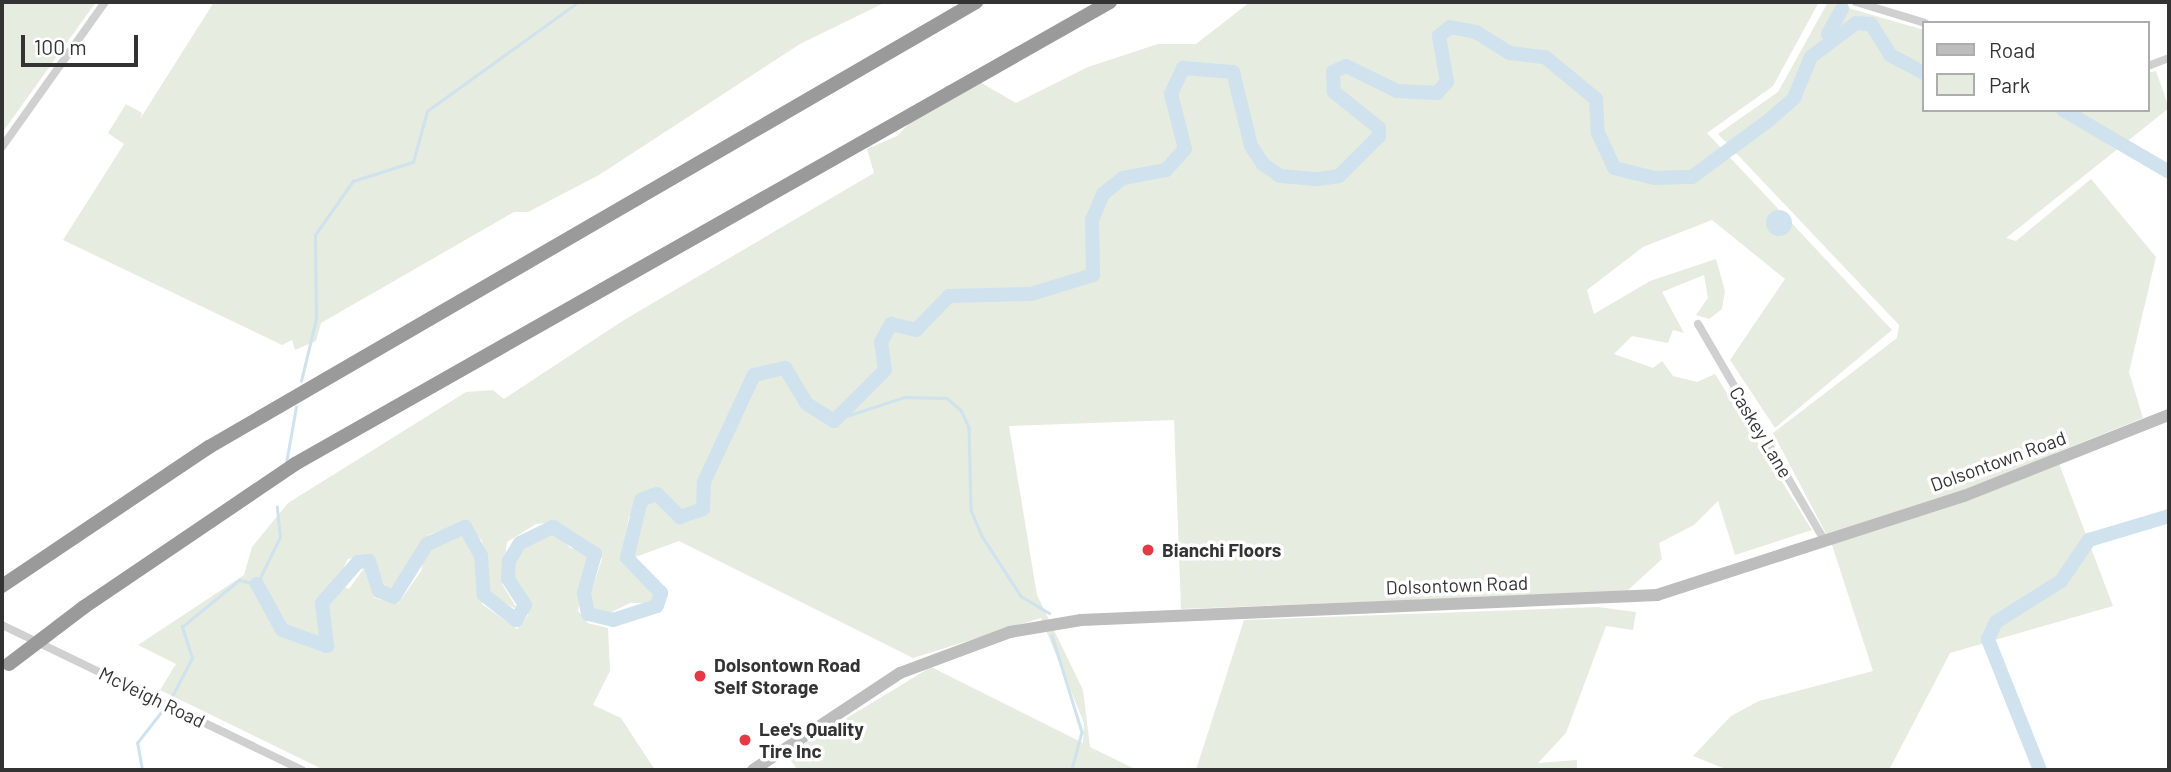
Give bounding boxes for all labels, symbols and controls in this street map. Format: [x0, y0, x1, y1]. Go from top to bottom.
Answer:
scale bar [24, 21, 142, 65]
legend [1923, 21, 2150, 112]
text: 100 m [34, 34, 87, 59]
text: Road [1989, 37, 2035, 62]
text: Park [1989, 72, 2030, 97]
street label: Caskey Lane [1725, 382, 1797, 482]
street label: Dolsontown Road [1927, 426, 2069, 496]
place label: Bianchi Floors [1162, 539, 1281, 561]
marker: Bianchi Floors [1140, 542, 1156, 558]
street label: Dolsontown Road [1385, 571, 1529, 599]
place label: Dolsontown Road Self Storage [714, 654, 861, 698]
street label: McVeigh Road [95, 662, 209, 732]
marker: Dolsontown Road Self Storage [692, 668, 708, 684]
place label: Lee's Quality Tire Inc [759, 718, 864, 762]
marker: Lee's Quality Tire Inc [737, 732, 753, 748]

